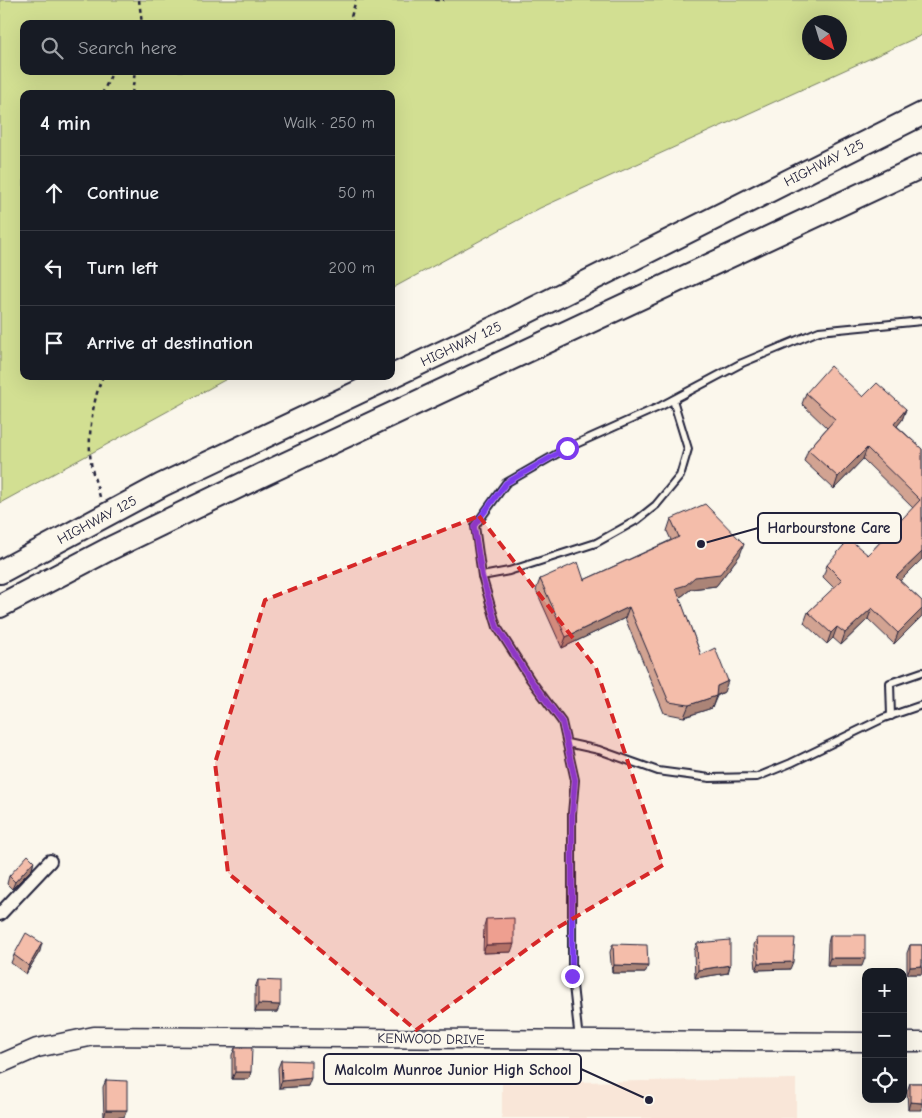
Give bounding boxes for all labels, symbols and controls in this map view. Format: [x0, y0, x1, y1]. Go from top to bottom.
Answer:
north arrow [802, 15, 847, 60]
search box [20, 20, 395, 75]
icon: search [38, 34, 66, 62]
text: Search here [78, 37, 177, 59]
text: 4 min [40, 111, 91, 135]
text: Walk · 250 m [284, 114, 375, 132]
street label: HIGHWAY 125 [781, 136, 867, 190]
icon: ahead [40, 179, 68, 207]
text: Continue [87, 182, 159, 204]
text: 50 m [338, 184, 375, 202]
icon: left [40, 254, 68, 282]
text: Turn left [87, 257, 158, 279]
text: 200 m [329, 259, 375, 277]
street label: HIGHWAY 125 [418, 318, 504, 370]
icon: arrive [40, 329, 68, 357]
text: Arrive at destination [87, 332, 253, 354]
route start [556, 437, 579, 460]
street label: HIGHWAY 125 [54, 492, 140, 548]
callout: Harbourstone Care [758, 513, 901, 543]
text: Harbourstone Care [768, 519, 890, 537]
route end [561, 965, 584, 988]
map controls [862, 968, 907, 1103]
button: + [862, 968, 907, 1013]
button: − [862, 1013, 907, 1058]
street label: KENWOOD DRIVE [377, 1030, 485, 1048]
callout: Malcolm Munroe Junior High School [324, 1054, 581, 1084]
button: locate [862, 1058, 907, 1103]
text: Malcolm Munroe Junior High School [335, 1061, 572, 1079]

